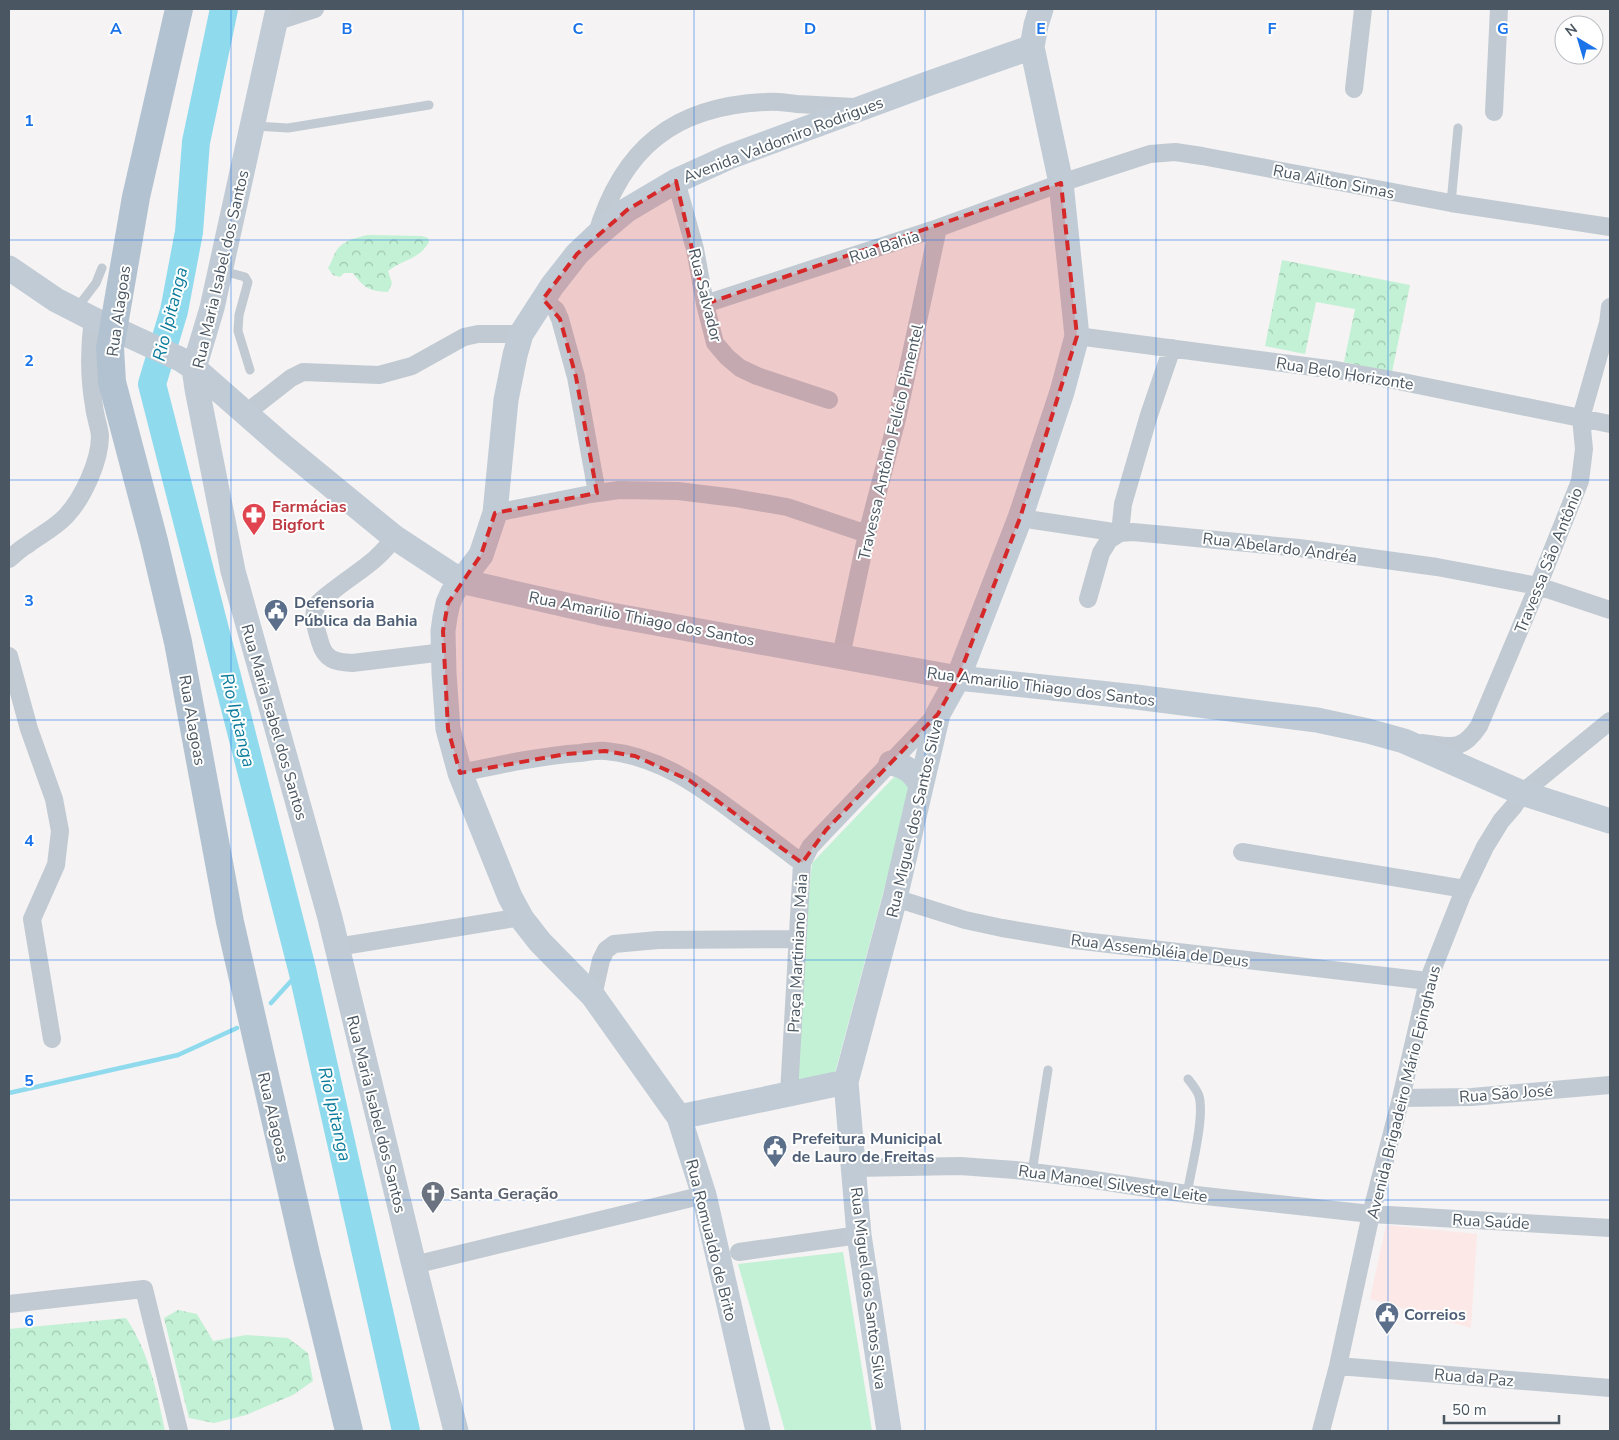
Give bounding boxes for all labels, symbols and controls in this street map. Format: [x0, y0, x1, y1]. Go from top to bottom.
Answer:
north arrow [1554, 15, 1604, 65]
text: A [110, 18, 122, 40]
text: B [341, 18, 353, 40]
text: C [573, 18, 584, 40]
text: D [804, 18, 816, 40]
text: E [1036, 18, 1046, 40]
text: F [1268, 18, 1277, 40]
text: G [1497, 18, 1509, 40]
text: N [1561, 19, 1581, 41]
street label: Avenida Valdomiro Rodrigues [680, 92, 887, 188]
text: 1 [24, 110, 34, 132]
street label: Rua Ailton Simas [1271, 159, 1396, 205]
street label: Rua Maria Isabel dos Santos [187, 168, 255, 371]
street label: Rua Bahia [846, 225, 922, 269]
street label: Rua Salvador [683, 246, 727, 345]
street label: Rua Alagoas [102, 264, 136, 358]
water label: Rio Ipitanga [147, 264, 193, 364]
street label: Travessa Antônio Felício Pimentel [853, 322, 929, 562]
text: 2 [24, 350, 34, 372]
street label: Rua Belo Horizonte [1274, 352, 1415, 396]
street label: Travessa São Antônio [1510, 484, 1588, 636]
place label: Farmácias Bigfort [272, 496, 347, 536]
pharmacy icon: Farmácias Bigfort [241, 502, 267, 536]
street label: Rua Abelardo Andréa [1201, 528, 1358, 568]
street label: Rua Amarilio Thiago dos Santos [527, 586, 757, 652]
text: 3 [24, 590, 34, 612]
place label: Defensoria Pública da Bahia [294, 592, 418, 632]
public building icon: Defensoria Pública da Bahia [263, 598, 289, 632]
street label: Rua Maria Isabel dos Santos [235, 622, 313, 823]
street label: Rua Amarilio Thiago dos Santos [925, 662, 1156, 712]
water label: Rio Ipitanga [215, 670, 261, 770]
street label: Rua Alagoas [173, 673, 211, 767]
street label: Rua Miguel dos Santos Silva [881, 717, 949, 920]
text: 4 [24, 830, 34, 852]
street label: Praça Martiniano Maia [783, 873, 813, 1033]
street label: Rua Assembléia de Deus [1070, 929, 1250, 973]
street label: Avenida Brigadeiro Mário Epinghaus [1362, 963, 1446, 1221]
street label: Rua Maria Isabel dos Santos [341, 1013, 411, 1215]
water label: Rio Ipitanga [312, 1064, 358, 1164]
text: 5 [24, 1070, 34, 1092]
street label: Rua Alagoas [252, 1070, 294, 1164]
street label: Rua São José [1458, 1080, 1554, 1108]
place label: Prefeitura Municipal de Lauro de Freitas [792, 1128, 942, 1168]
public building icon: Prefeitura Municipal de Lauro de Freitas [762, 1134, 788, 1168]
street label: Rua Romualdo de Brito [680, 1157, 742, 1324]
street label: Rua Manoel Silvestre Leite [1017, 1160, 1209, 1208]
church icon: Santa Geração [420, 1180, 446, 1214]
place label: Santa Geração [450, 1183, 558, 1205]
street label: Rua Miguel dos Santos Silva [845, 1186, 891, 1391]
street label: Rua Saúde [1452, 1209, 1530, 1235]
public building icon: Correios [1374, 1301, 1400, 1335]
place label: Correios [1404, 1304, 1466, 1326]
text: 6 [24, 1310, 34, 1332]
street label: Rua da Paz [1433, 1364, 1515, 1392]
scale bar [1444, 1392, 1559, 1424]
text: 50 m [1452, 1400, 1487, 1420]

